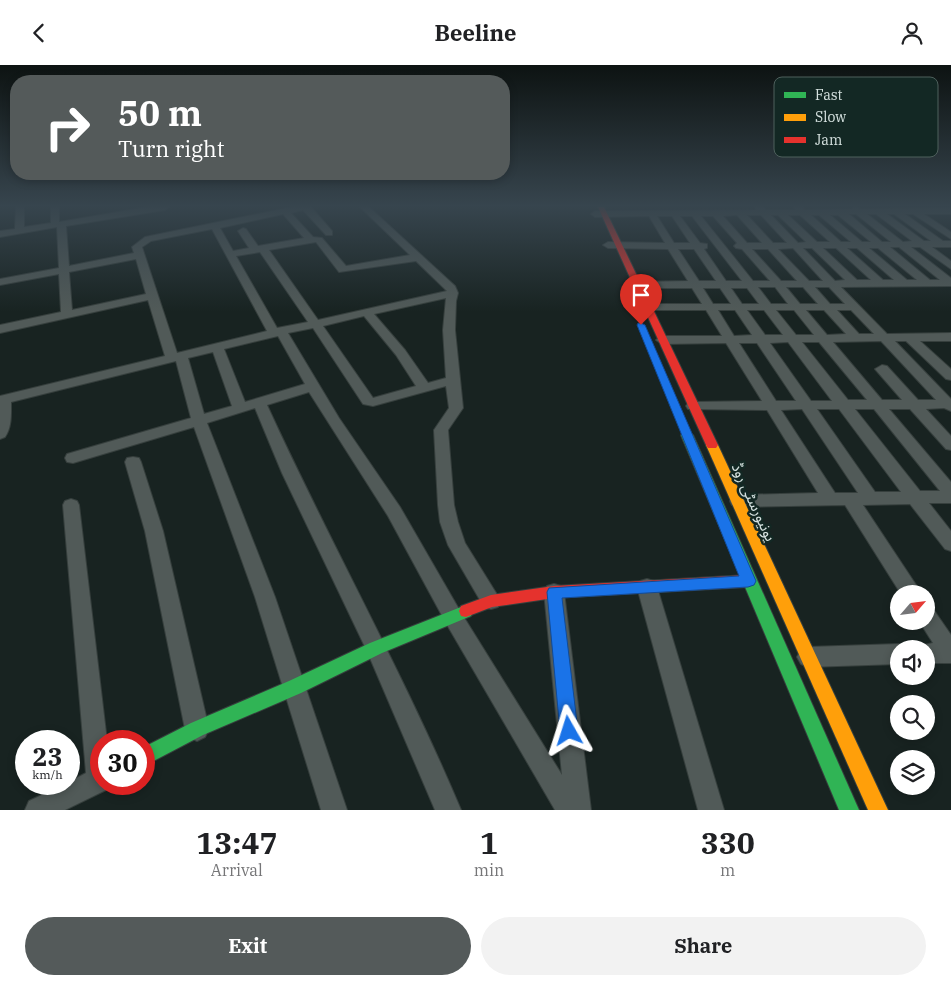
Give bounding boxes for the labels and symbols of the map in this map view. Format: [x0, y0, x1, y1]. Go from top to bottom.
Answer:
legend [774, 77, 938, 157]
text: Fast [815, 86, 843, 104]
text: Slow [815, 108, 846, 126]
text: Jam [815, 131, 842, 149]
pin [620, 274, 662, 325]
street label: یونیورسٹی روڈ [728, 460, 780, 544]
north arrow [890, 585, 935, 630]
position arrow [542, 704, 594, 756]
speed limit sign: 30 [90, 730, 155, 795]

